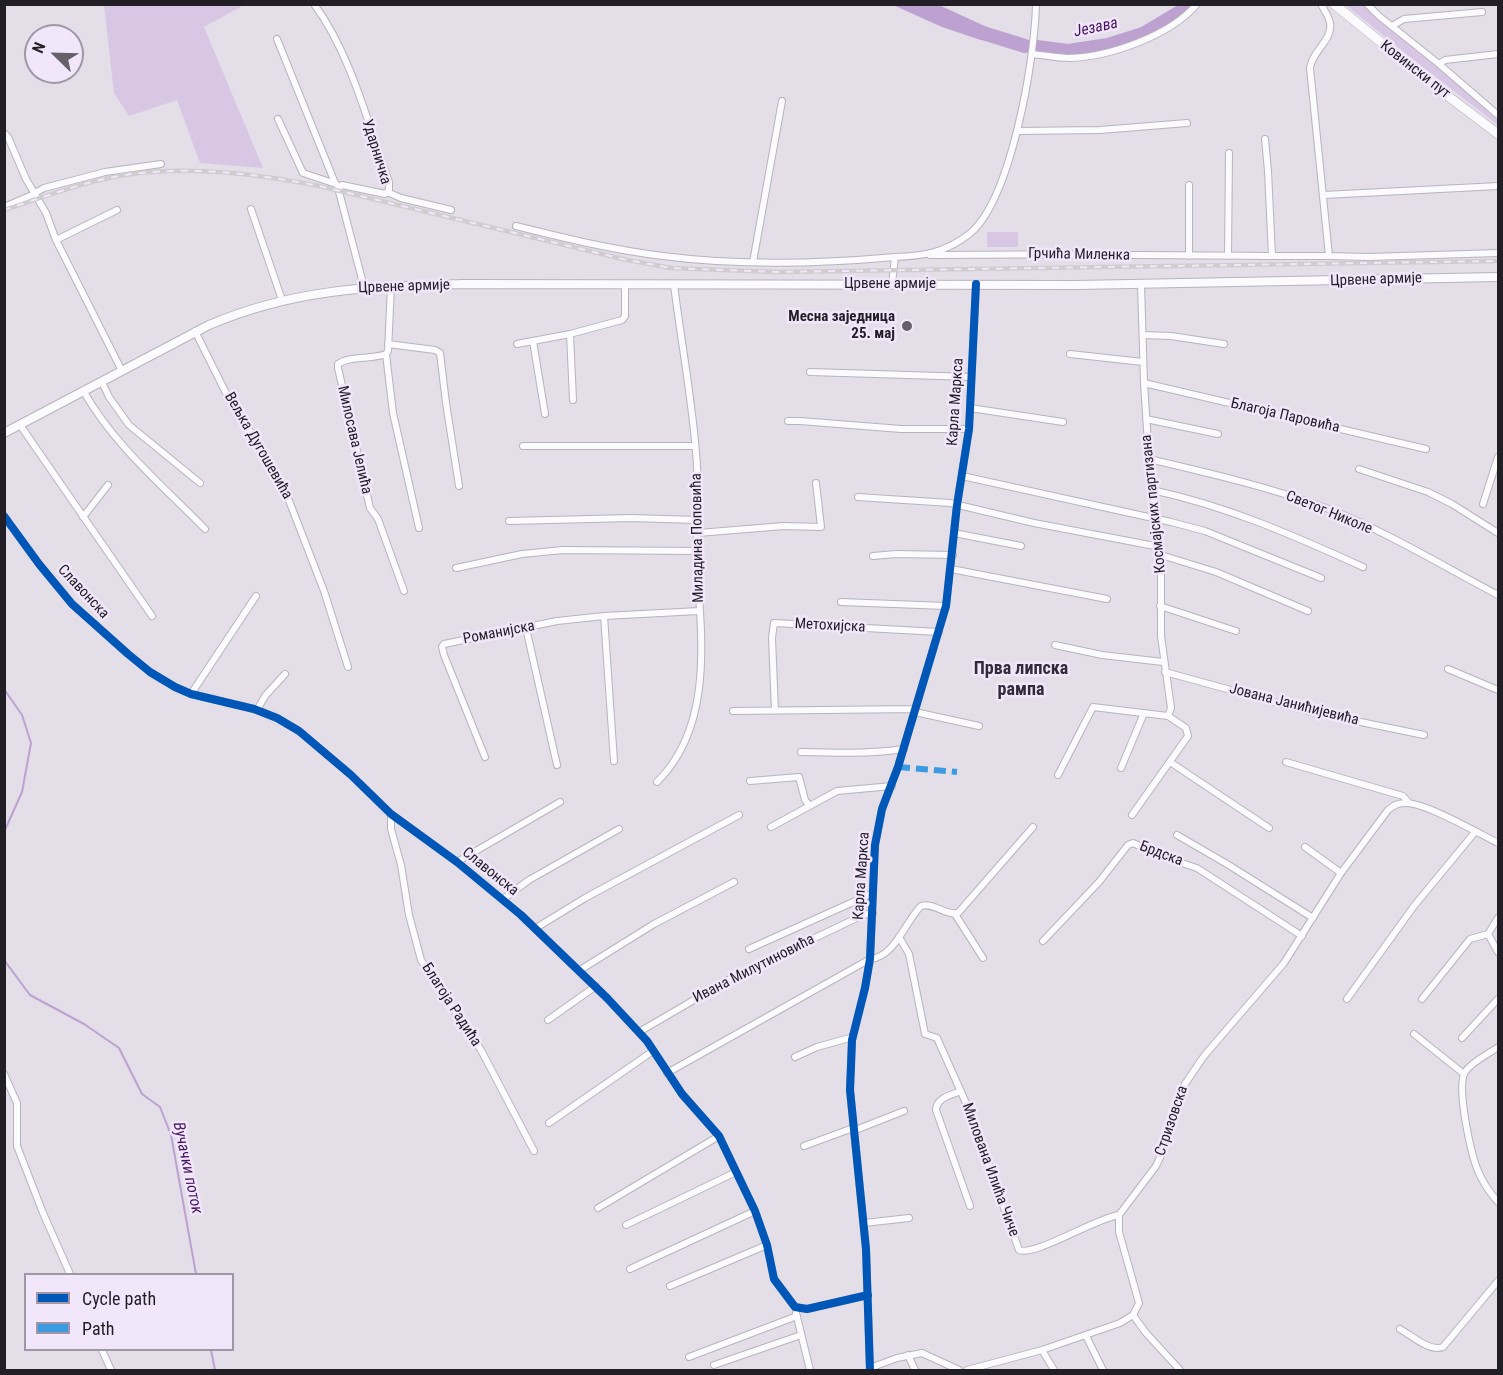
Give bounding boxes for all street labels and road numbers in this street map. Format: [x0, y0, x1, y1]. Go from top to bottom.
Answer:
street label: Ковински пут [1376, 37, 1454, 103]
street label: Ударничка [358, 117, 394, 187]
street label: Грчића Миленка [1028, 245, 1130, 265]
street label: Црвене армије [1330, 269, 1422, 291]
street label: Црвене армије [844, 275, 936, 293]
street label: Црвене армије [358, 276, 450, 298]
street label: Карла Маркса [944, 357, 968, 447]
street label: Милосава Јелића [333, 384, 375, 496]
street label: Вељка Дугошевића [220, 389, 296, 503]
street label: Благоја Паровића [1229, 395, 1341, 437]
street label: Космајских партизана [1138, 434, 1170, 574]
street label: Миладина Поповића [688, 473, 708, 603]
street label: Светог Николе [1283, 487, 1375, 539]
street label: Славонска [53, 561, 113, 623]
street label: Метохијска [794, 615, 866, 637]
street label: Романијска [462, 617, 536, 649]
street label: Јована Јанићијевића [1227, 680, 1361, 730]
street label: Карла Маркса [850, 831, 874, 921]
street label: Брдска [1137, 838, 1185, 870]
street label: Славонска [458, 844, 522, 900]
street label: Ивана Милутиновића [690, 931, 818, 1007]
street label: Благоја Радића [417, 960, 485, 1050]
street label: Стризовска [1152, 1084, 1192, 1158]
street label: Милована Илића Чиче [957, 1101, 1023, 1239]

